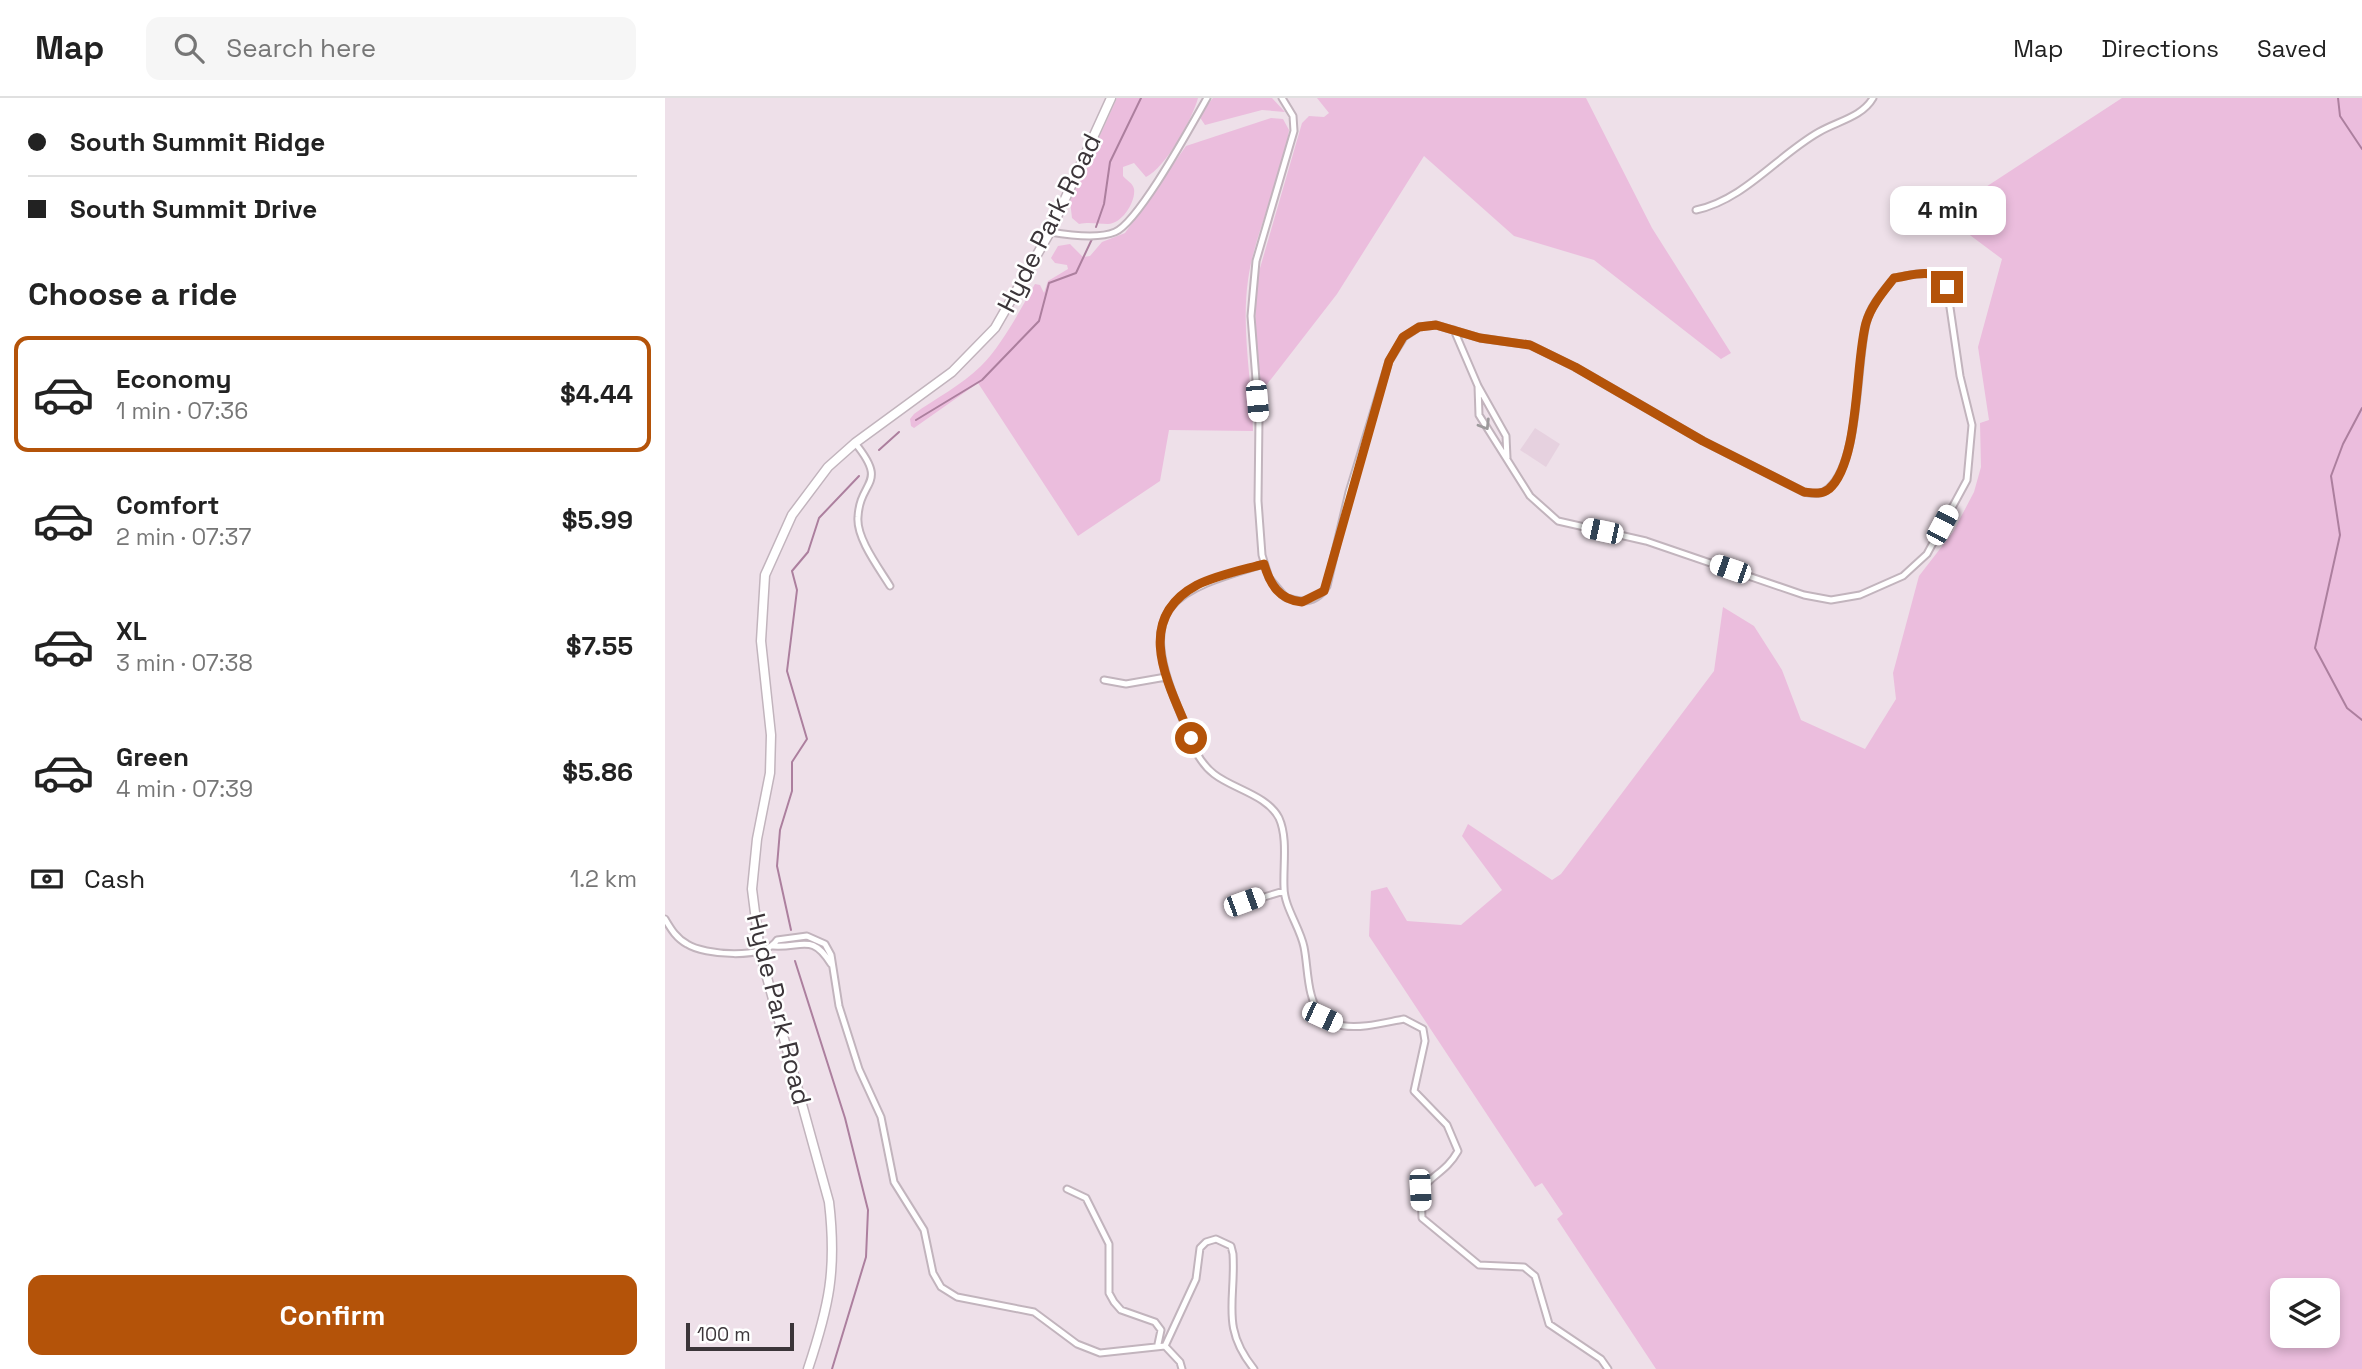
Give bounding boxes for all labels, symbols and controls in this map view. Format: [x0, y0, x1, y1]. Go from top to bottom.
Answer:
search box [146, 17, 636, 80]
text: Map [35, 27, 104, 69]
icon: search [170, 29, 208, 67]
text: Search here [226, 31, 376, 65]
text: Map [2013, 33, 2063, 64]
text: Directions [2101, 33, 2219, 64]
text: Saved [2257, 33, 2327, 64]
text: South Summit Ridge [70, 125, 325, 159]
street label: Hyde Park Road [989, 128, 1109, 318]
callout: 4 min [1889, 186, 2005, 234]
text: South Summit Drive [70, 192, 317, 226]
text: 4 min [1918, 195, 1978, 225]
route end [1931, 271, 1963, 303]
text: Choose a ride [28, 274, 238, 314]
text: Economy [116, 362, 232, 396]
icon: car [32, 363, 95, 426]
text: $4.44 [560, 377, 633, 411]
car [1245, 379, 1270, 423]
text: 1 min · 07:36 [116, 396, 248, 426]
one-way arrow [1477, 417, 1490, 430]
text: Comfort [116, 488, 219, 522]
icon: car [32, 489, 95, 552]
car [1923, 502, 1962, 548]
text: $5.99 [562, 503, 633, 537]
car [1580, 516, 1625, 546]
text: 2 min · 07:37 [116, 522, 251, 552]
car [1707, 552, 1754, 586]
text: XL [116, 614, 147, 648]
icon: car [32, 615, 95, 678]
text: $7.55 [566, 629, 633, 663]
text: 3 min · 07:38 [116, 648, 253, 678]
route start [1175, 722, 1207, 754]
text: Green [116, 740, 189, 774]
icon: car [32, 741, 95, 804]
text: $5.86 [562, 755, 633, 789]
text: 4 min · 07:39 [116, 774, 253, 804]
icon: cash [28, 860, 66, 898]
text: Cash [84, 862, 145, 896]
text: 1.2 km [570, 864, 637, 894]
car [1221, 885, 1268, 919]
street label: Hyde Park Road [739, 910, 819, 1108]
car [1299, 999, 1346, 1035]
car [1409, 1168, 1432, 1212]
button: Confirm [28, 1275, 637, 1355]
map controls [2270, 1278, 2340, 1348]
button: layers [2270, 1278, 2340, 1348]
scale bar [686, 1320, 795, 1352]
text: 100 m [697, 1322, 751, 1347]

